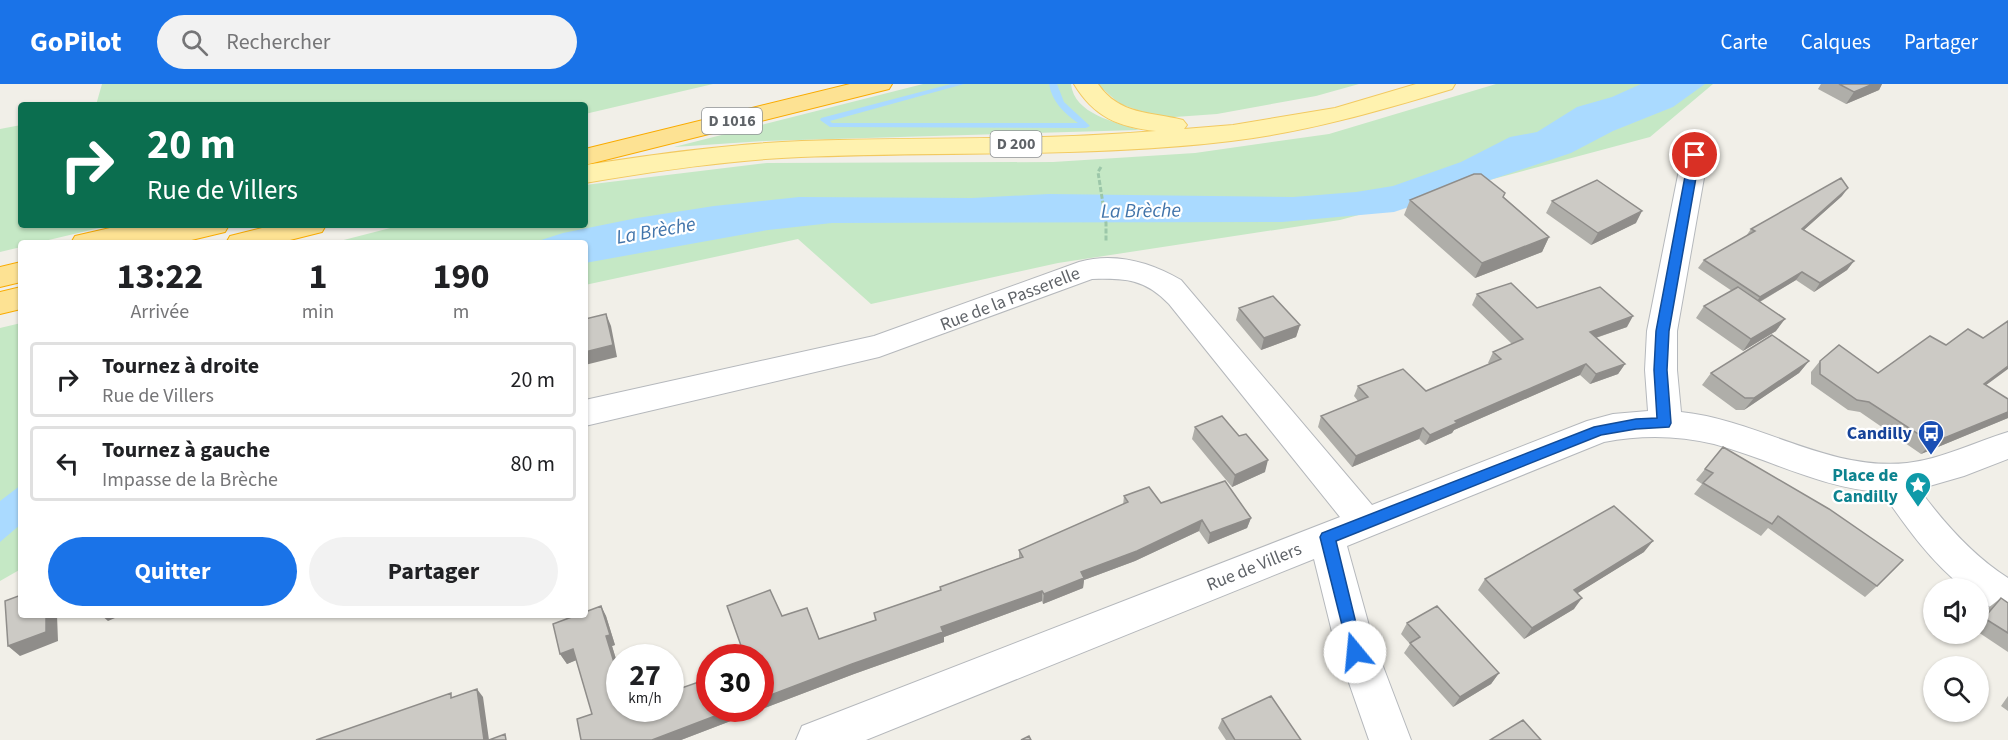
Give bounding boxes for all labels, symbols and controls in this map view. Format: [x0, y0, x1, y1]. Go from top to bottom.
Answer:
search box [157, 15, 577, 69]
text: GoPilot [30, 22, 121, 62]
icon: search [178, 26, 211, 59]
text: Rechercher [226, 26, 330, 58]
text: Carte [1721, 27, 1768, 57]
text: Calques [1801, 27, 1871, 57]
text: Partager [1904, 27, 1978, 57]
road number: D 1016 [702, 108, 762, 134]
text: 20 m [147, 115, 236, 175]
icon: right [48, 126, 126, 204]
pin [1669, 129, 1720, 180]
road number: D 200 [990, 131, 1042, 157]
icon: arrive [1678, 138, 1711, 171]
text: Rue de Villers [147, 171, 298, 210]
water label: La Brèche [1101, 196, 1181, 226]
water label: La Brèche [614, 210, 698, 252]
text: 13:22 [116, 251, 203, 302]
text: 1 [308, 251, 327, 302]
text: 190 [433, 251, 490, 302]
street label: Rue de la Passerelle [936, 261, 1084, 337]
text: Arrivée [130, 298, 189, 326]
text: min [302, 298, 334, 326]
text: m [453, 298, 469, 326]
text: Tournez à droite [102, 350, 259, 382]
icon: right [51, 363, 84, 396]
text: 20 m [510, 364, 555, 396]
text: Rue de Villers [102, 382, 214, 410]
bus stop icon: Candilly [1916, 418, 1946, 456]
place label: Candilly [1847, 421, 1913, 446]
text: Tournez à gauche [102, 434, 270, 466]
icon: left [51, 447, 84, 480]
text: 80 m [510, 448, 555, 480]
place label: Place de Candilly [1832, 463, 1899, 509]
text: Impasse de la Brèche [102, 466, 278, 494]
place icon: Place de Candilly [1903, 470, 1933, 508]
button: Quitter [48, 537, 297, 606]
button: Partager [309, 537, 558, 606]
street label: Rue de Villers [1203, 537, 1305, 597]
map controls [1923, 578, 1989, 722]
button: sound [1923, 578, 1989, 644]
position arrow [1323, 620, 1387, 684]
speed limit sign: 30 [696, 644, 774, 722]
text: 27 [629, 654, 661, 697]
button: search [1923, 656, 1989, 722]
text: km/h [628, 688, 662, 709]

